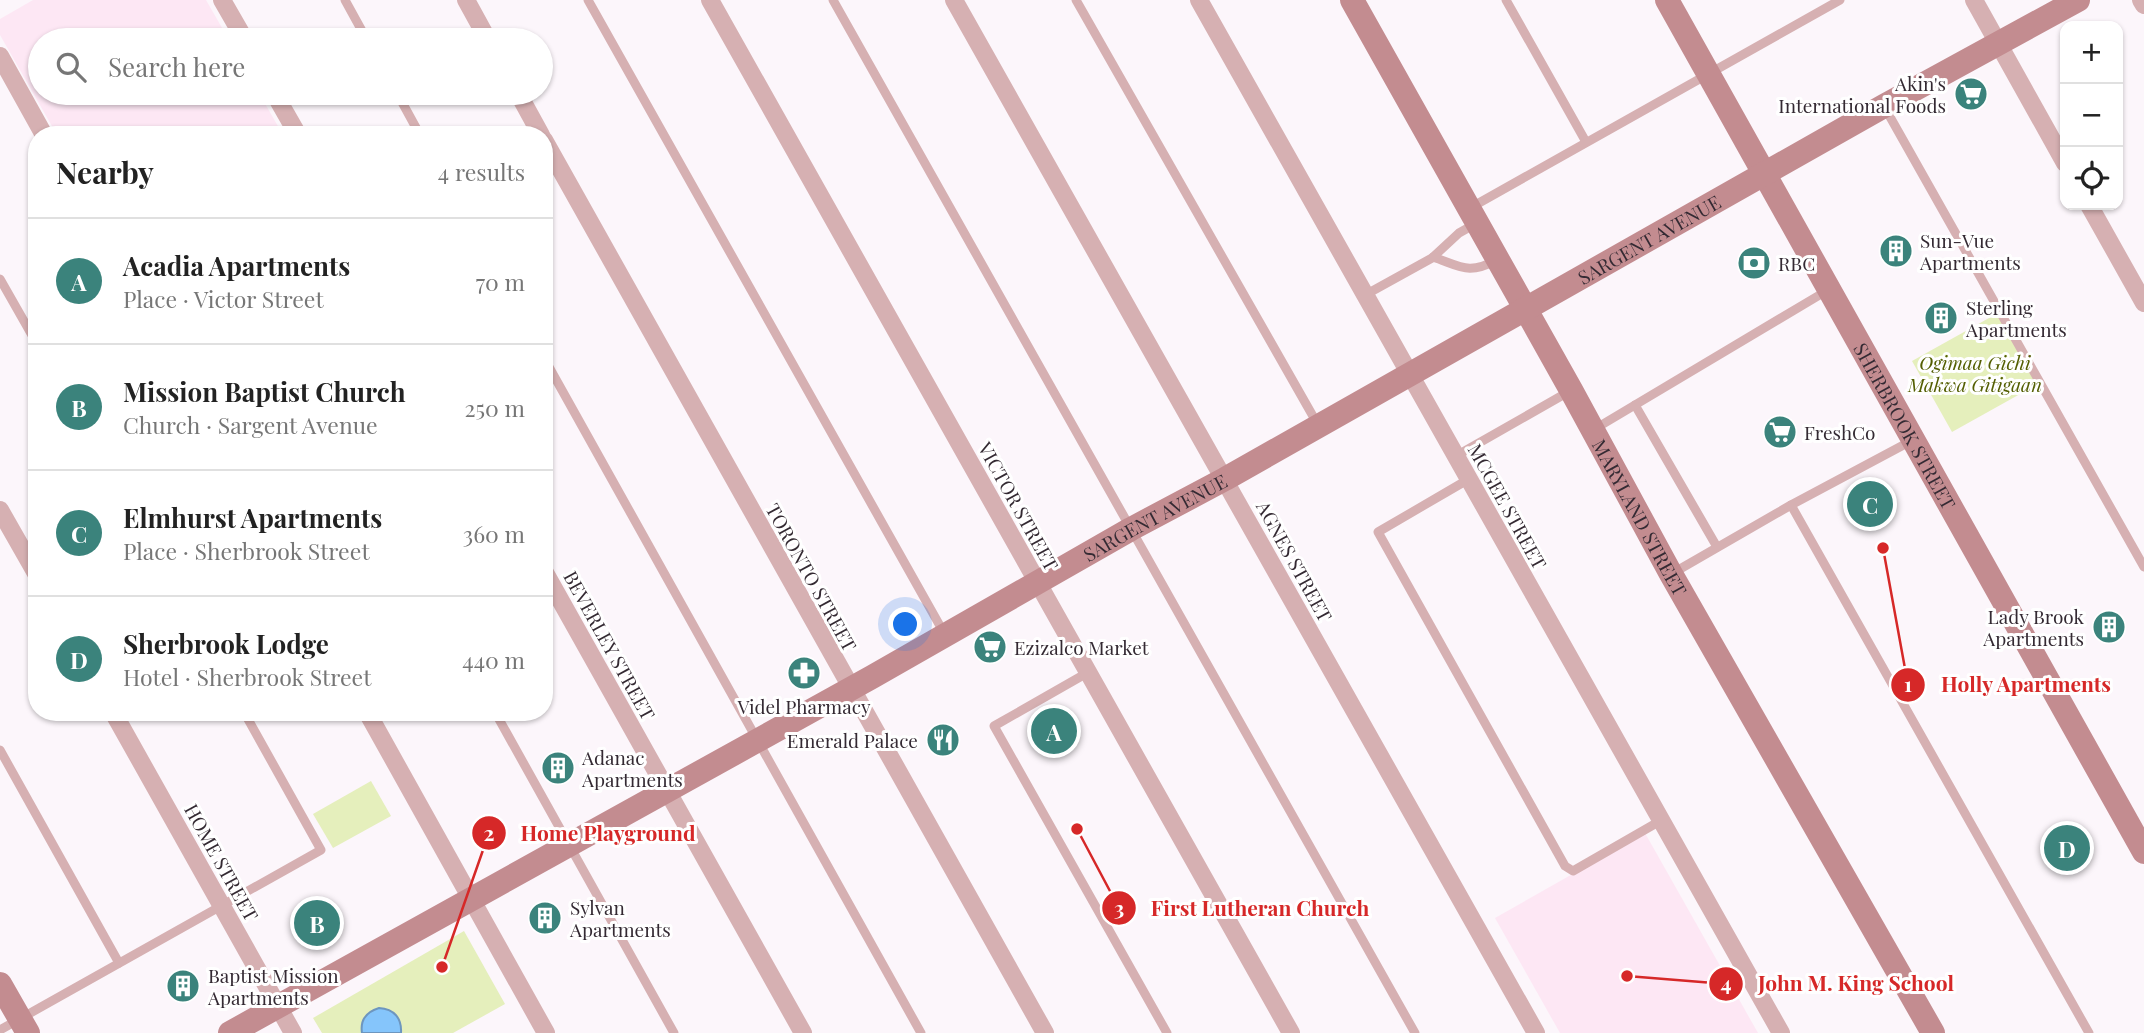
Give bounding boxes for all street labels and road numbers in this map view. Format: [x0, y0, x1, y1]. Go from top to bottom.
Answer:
street label: SARGENT AVENUE [1573, 188, 1725, 290]
street label: SHERBROOK STREET [1848, 338, 1963, 514]
street label: MARYLAND STREET [1587, 434, 1694, 600]
street label: VICTOR STREET [972, 436, 1065, 575]
street label: MCGEE STREET [1463, 438, 1553, 574]
street label: SARGENT AVENUE [1078, 467, 1231, 567]
street label: AGNES STREET [1251, 495, 1339, 626]
street label: TORONTO STREET [761, 498, 864, 656]
street label: BEVERLEY STREET [558, 566, 662, 724]
street label: HOME STREET [179, 799, 265, 925]

